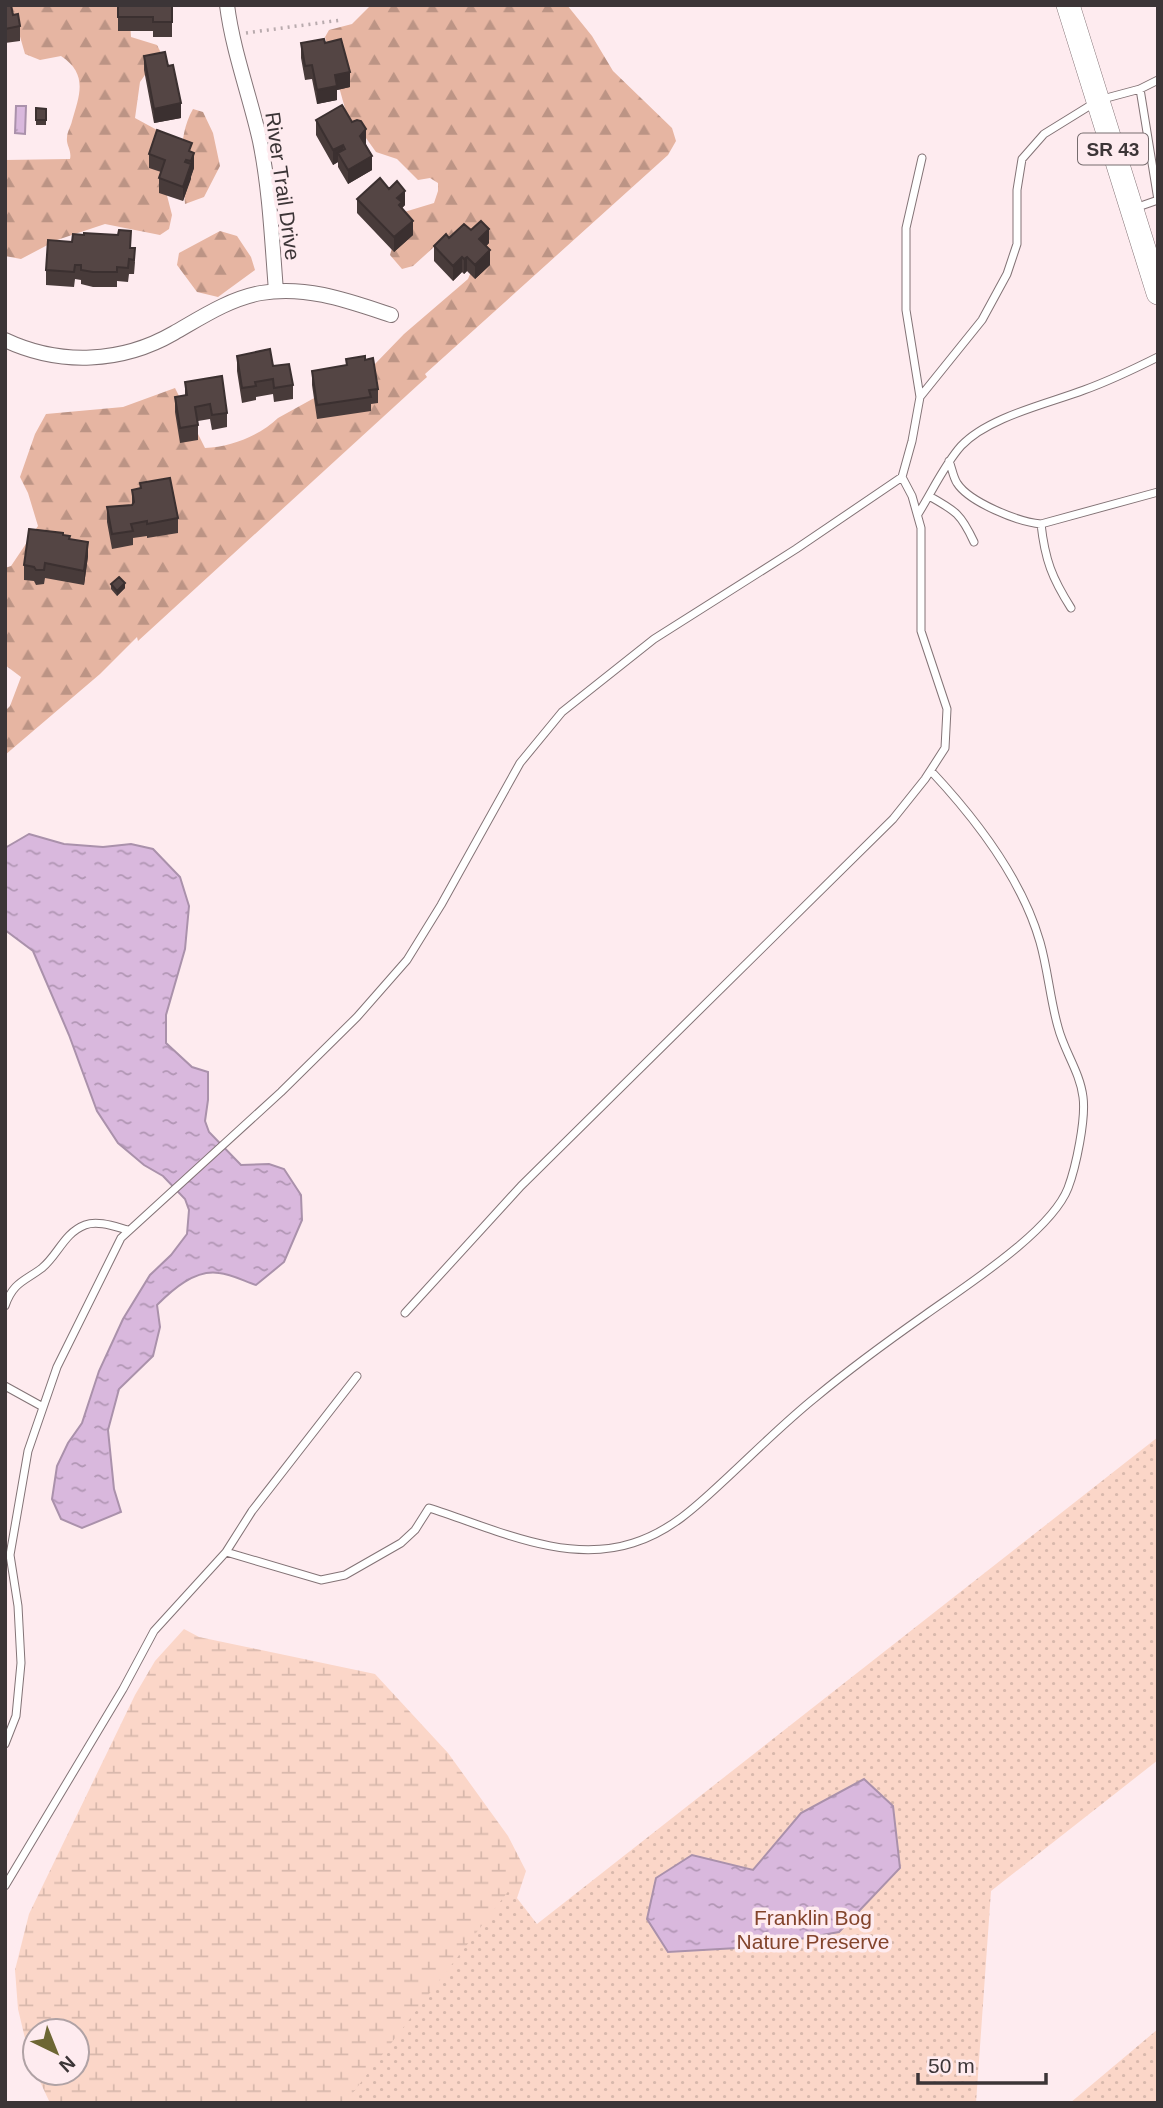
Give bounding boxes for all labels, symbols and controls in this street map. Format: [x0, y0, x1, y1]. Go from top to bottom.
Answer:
street label: River Trail Drive [261, 110, 305, 262]
road number: SR 43 [1078, 134, 1148, 164]
park label: Franklin Bog Nature Preserve [737, 1906, 889, 1953]
north arrow [21, 2017, 91, 2087]
scale bar [918, 2042, 1046, 2086]
text: N [55, 2052, 79, 2076]
text: 50 m [928, 2054, 975, 2077]

